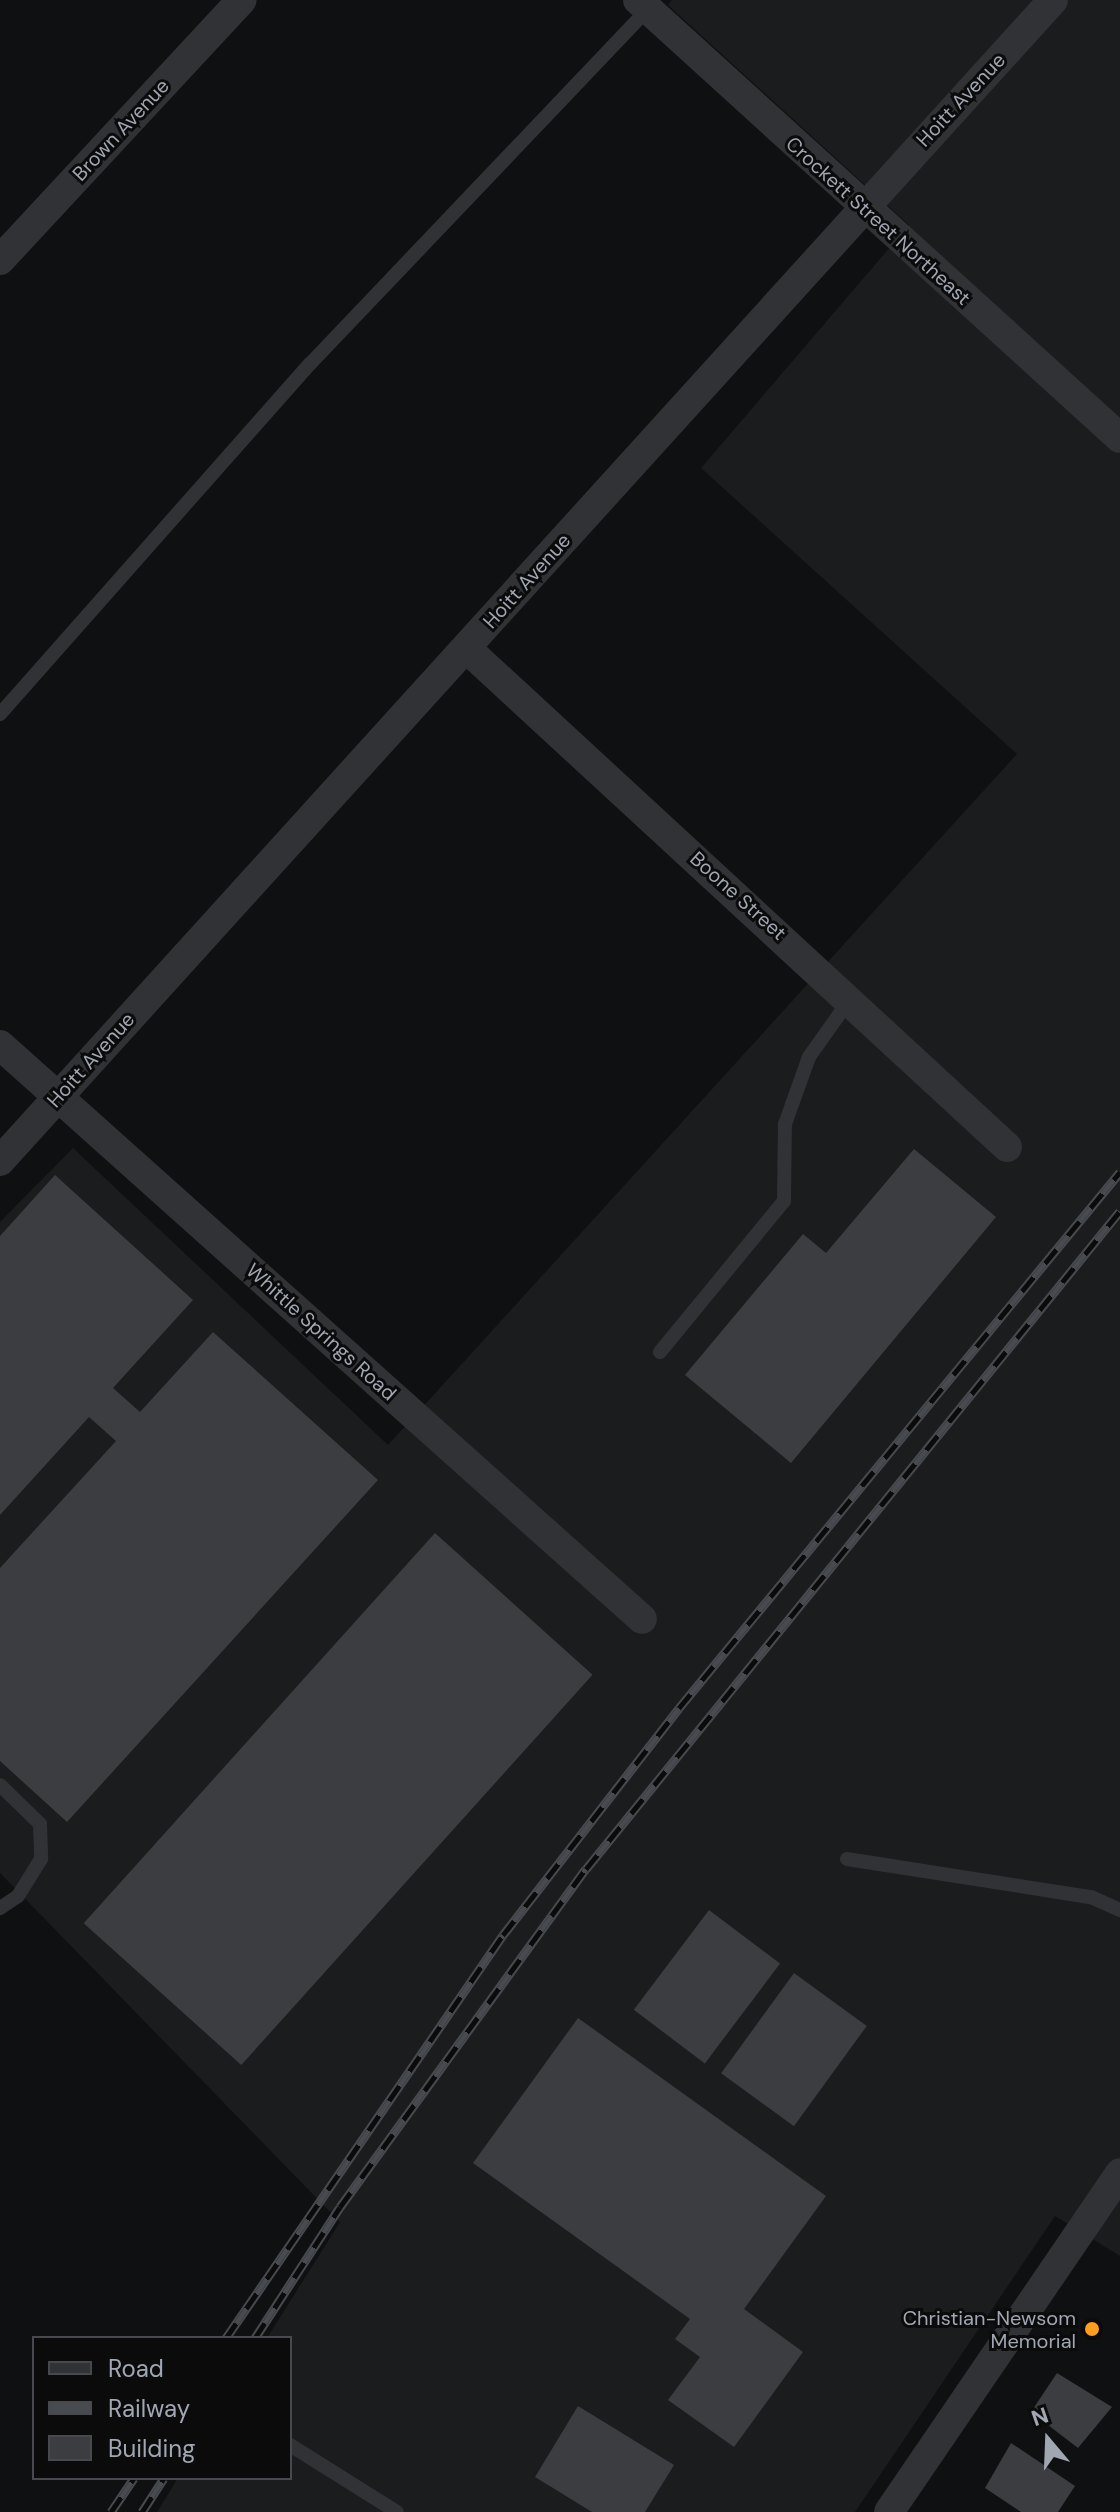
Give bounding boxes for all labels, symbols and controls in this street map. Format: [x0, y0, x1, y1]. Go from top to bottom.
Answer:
street label: Hoitt Avenue [912, 48, 1010, 152]
street label: Brown Avenue [68, 74, 174, 186]
street label: Crockett Street Northeast [781, 132, 975, 310]
street label: Hoitt Avenue [478, 529, 576, 633]
street label: Boone Street [685, 847, 791, 945]
street label: Hoitt Avenue [42, 1008, 140, 1112]
street label: Whittle Springs Road [241, 1258, 401, 1406]
place label: Christian-Newsom Memorial [903, 2306, 1076, 2353]
marker: Christian-Newsom Memorial [1083, 2320, 1101, 2338]
legend [32, 2336, 292, 2480]
text: Road [108, 2353, 164, 2384]
text: Railway [108, 2393, 190, 2424]
north arrow [1008, 2400, 1088, 2480]
text: N [1028, 2401, 1052, 2433]
text: Building [108, 2433, 195, 2464]

